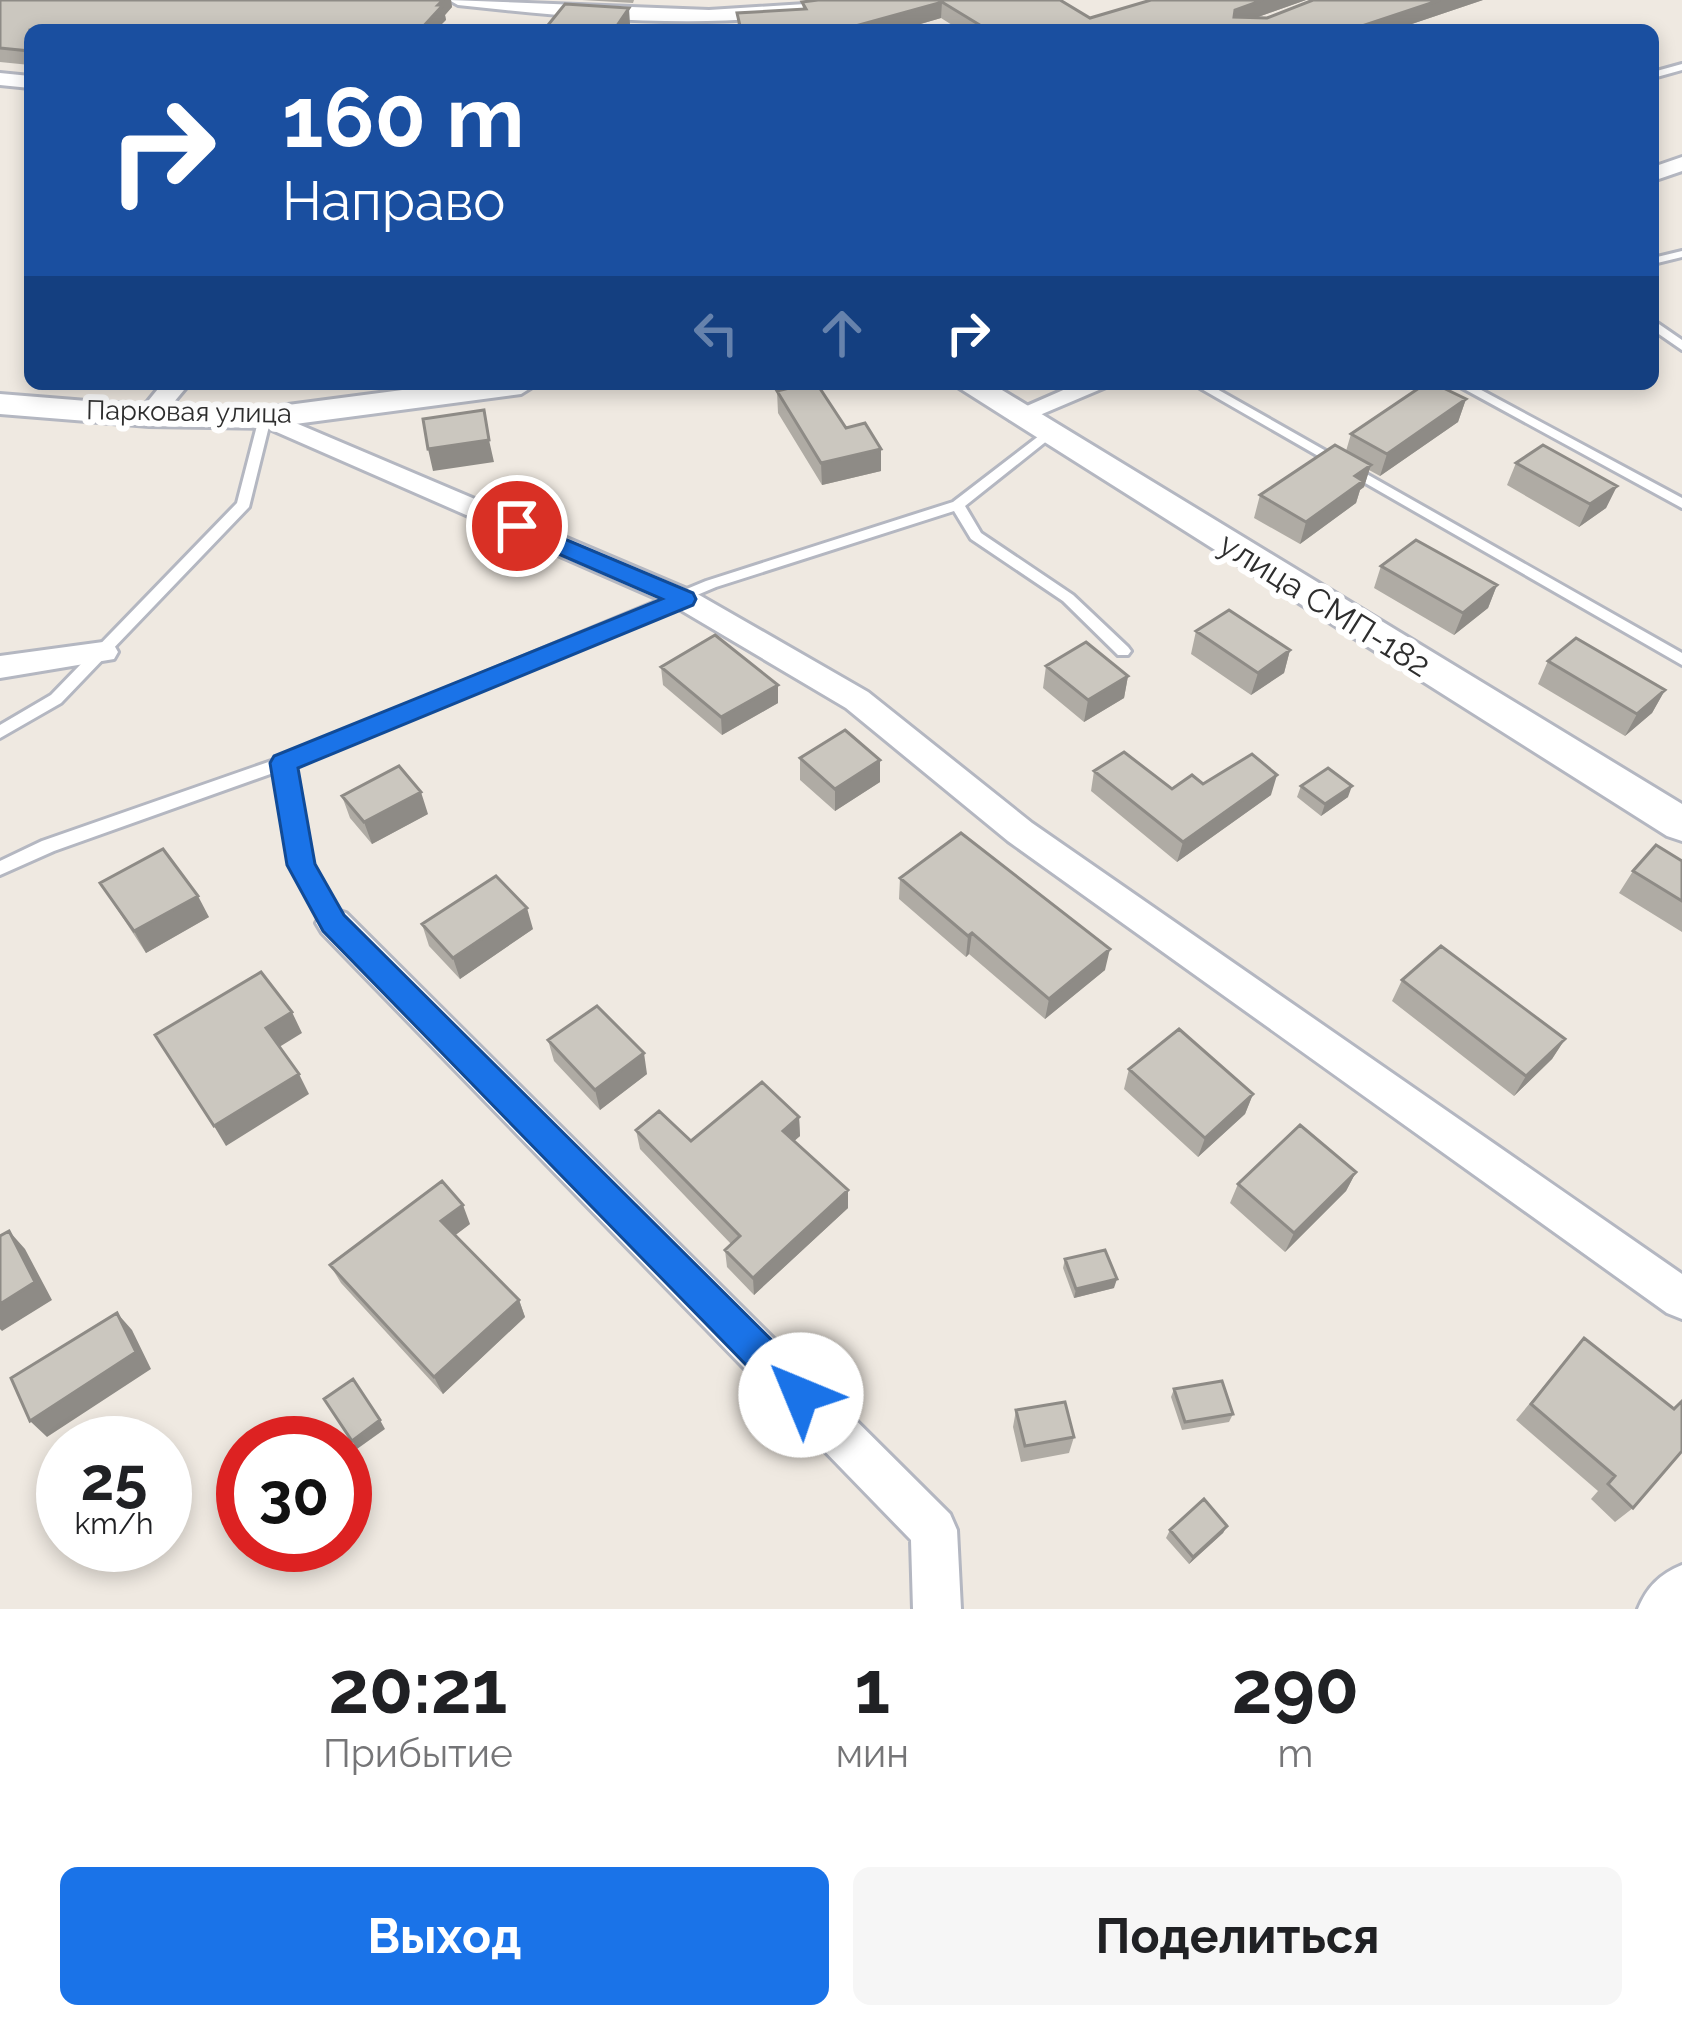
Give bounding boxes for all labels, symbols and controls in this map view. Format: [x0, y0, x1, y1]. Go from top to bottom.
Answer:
text: 160 m [282, 68, 524, 167]
icon: right [84, 72, 240, 228]
text: Направо [282, 169, 505, 233]
icon: left [683, 300, 749, 366]
icon: ahead [809, 300, 875, 366]
icon: right [935, 300, 1001, 366]
street label: Парковая улица [86, 394, 292, 429]
pin [466, 475, 568, 577]
icon: arrive [484, 493, 550, 559]
street label: улица СМП-182 [1212, 524, 1437, 685]
position arrow [738, 1332, 864, 1458]
speed limit sign: 30 [216, 1416, 372, 1572]
text: 25 [80, 1444, 148, 1514]
text: km/h [74, 1506, 154, 1541]
text: 20:21 [328, 1645, 507, 1730]
text: 1 [855, 1645, 890, 1730]
text: 290 [1232, 1645, 1359, 1730]
text: Прибытие [323, 1730, 513, 1776]
text: мин [836, 1730, 909, 1776]
text: m [1278, 1730, 1313, 1776]
button: Выход [60, 1867, 829, 2005]
button: Поделиться [853, 1867, 1622, 2005]

